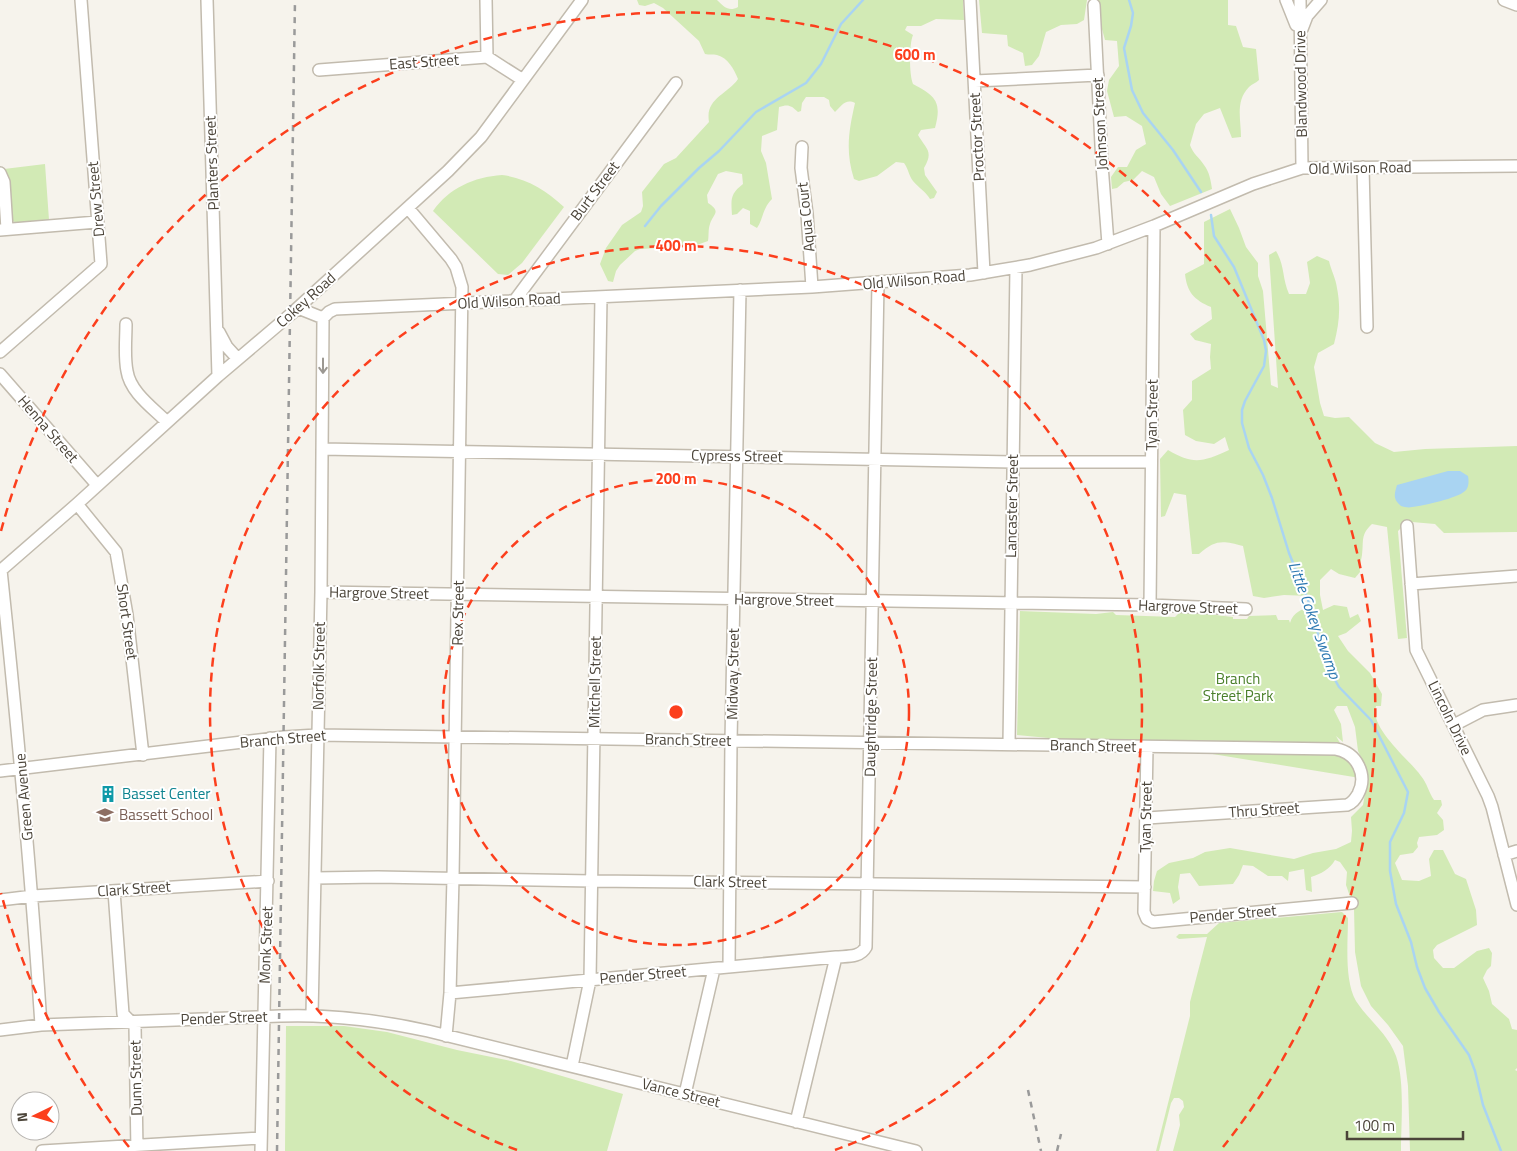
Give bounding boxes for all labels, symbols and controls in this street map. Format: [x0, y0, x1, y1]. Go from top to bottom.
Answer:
street label: Blandwood Drive [1288, 30, 1313, 138]
text: 600 m [894, 43, 936, 66]
street label: East Street [388, 48, 460, 75]
street label: Johnson Street [1086, 76, 1113, 171]
street label: Proctor Street [963, 91, 990, 182]
street label: Planters Street [198, 114, 225, 211]
street label: Burt Street [564, 155, 625, 225]
street label: Old Wilson Road [1308, 155, 1412, 180]
street label: Drew Street [81, 160, 110, 238]
street label: Aqua Court [790, 180, 821, 253]
text: 400 m [655, 234, 697, 257]
street label: Old Wilson Road [861, 264, 966, 295]
street label: Cokey Road [271, 267, 341, 333]
street label: Old Wilson Road [457, 286, 561, 315]
one-way arrow [318, 358, 328, 374]
street label: Tyan Street [1139, 378, 1164, 451]
street label: Henna Street [12, 390, 85, 468]
street label: Cypress Street [691, 443, 784, 468]
street label: Lancaster Street [999, 453, 1024, 558]
text: 200 m [655, 467, 697, 490]
water label: Little Cokey Swamp [1283, 558, 1348, 683]
street label: Rex Street [445, 579, 470, 646]
street label: Hargrove Street [329, 580, 430, 605]
street label: Short Street [111, 582, 144, 662]
street label: Hargrove Street [734, 587, 835, 612]
street label: Hargrove Street [1138, 593, 1239, 620]
street label: Norfolk Street [306, 621, 331, 710]
street label: Midway Street [720, 627, 745, 720]
street label: Mitchell Street [582, 635, 607, 728]
street label: Daughtridge Street [858, 656, 883, 777]
park label: Branch Street Park [1203, 667, 1273, 707]
street label: Lincoln Drive [1422, 677, 1478, 759]
centre of rings [667, 703, 685, 721]
street label: Branch Street [239, 723, 328, 754]
street label: Branch Street [645, 727, 732, 752]
street label: Branch Street [1050, 733, 1137, 758]
street label: Green Avenue [8, 752, 39, 842]
street label: Tyan Street [1133, 780, 1158, 853]
place label: Basset Center [122, 782, 210, 805]
building icon: Basset Center [98, 784, 118, 804]
street label: Thru Street [1228, 795, 1301, 823]
place label: Bassett School [119, 803, 213, 826]
school or university icon: Bassett School [95, 805, 115, 825]
street label: Clark Street [693, 869, 768, 894]
street label: Clark Street [97, 874, 172, 903]
street label: Pender Street [1189, 898, 1278, 929]
street label: Monk Street [253, 905, 278, 984]
street label: Pender Street [599, 959, 688, 990]
street label: Pender Street [180, 1004, 269, 1031]
street label: Dunn Street [123, 1039, 148, 1116]
street label: Vance Street [640, 1072, 723, 1114]
north arrow [10, 1091, 60, 1141]
scale bar [1347, 1108, 1463, 1140]
text: N [11, 1111, 32, 1123]
text: 100 m [1354, 1114, 1395, 1137]

